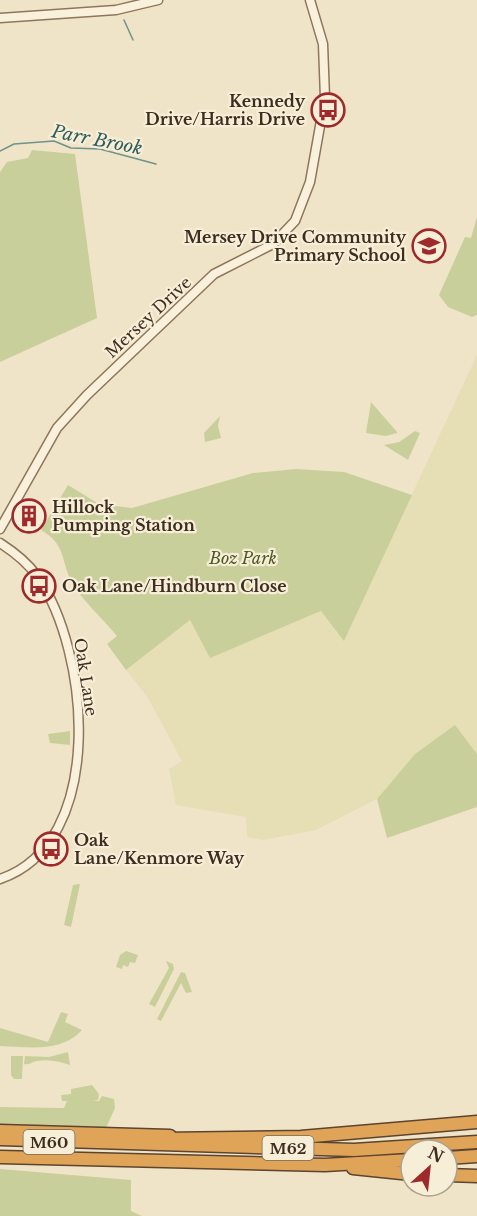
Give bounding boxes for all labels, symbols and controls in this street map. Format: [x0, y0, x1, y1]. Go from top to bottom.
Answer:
place label: Kennedy Drive/Harris Drive [145, 91, 306, 129]
bus stop icon: Kennedy Drive/Harris Drive [310, 92, 346, 128]
water label: Parr Brook [49, 120, 144, 160]
place label: Mersey Drive Community Primary School [184, 227, 407, 265]
school or university icon: Mersey Drive Community Primary School [411, 228, 447, 264]
street label: Mersey Drive [101, 272, 195, 362]
place label: Hillock Pumping Station [52, 497, 195, 535]
building icon: Hillock Pumping Station [11, 498, 47, 534]
park label: Boz Park [208, 548, 277, 568]
bus stop icon: Oak Lane/Hindburn Close [21, 568, 57, 604]
place label: Oak Lane/Hindburn Close [62, 576, 287, 596]
street label: Oak Lane [70, 637, 102, 717]
place label: Oak Lane/Kenmore Way [74, 830, 245, 868]
bus stop icon: Oak Lane/Kenmore Way [33, 831, 69, 867]
road number: M60 [23, 1130, 74, 1154]
road number: M62 [262, 1136, 314, 1160]
north arrow [399, 1138, 459, 1198]
text: N [425, 1142, 447, 1167]

